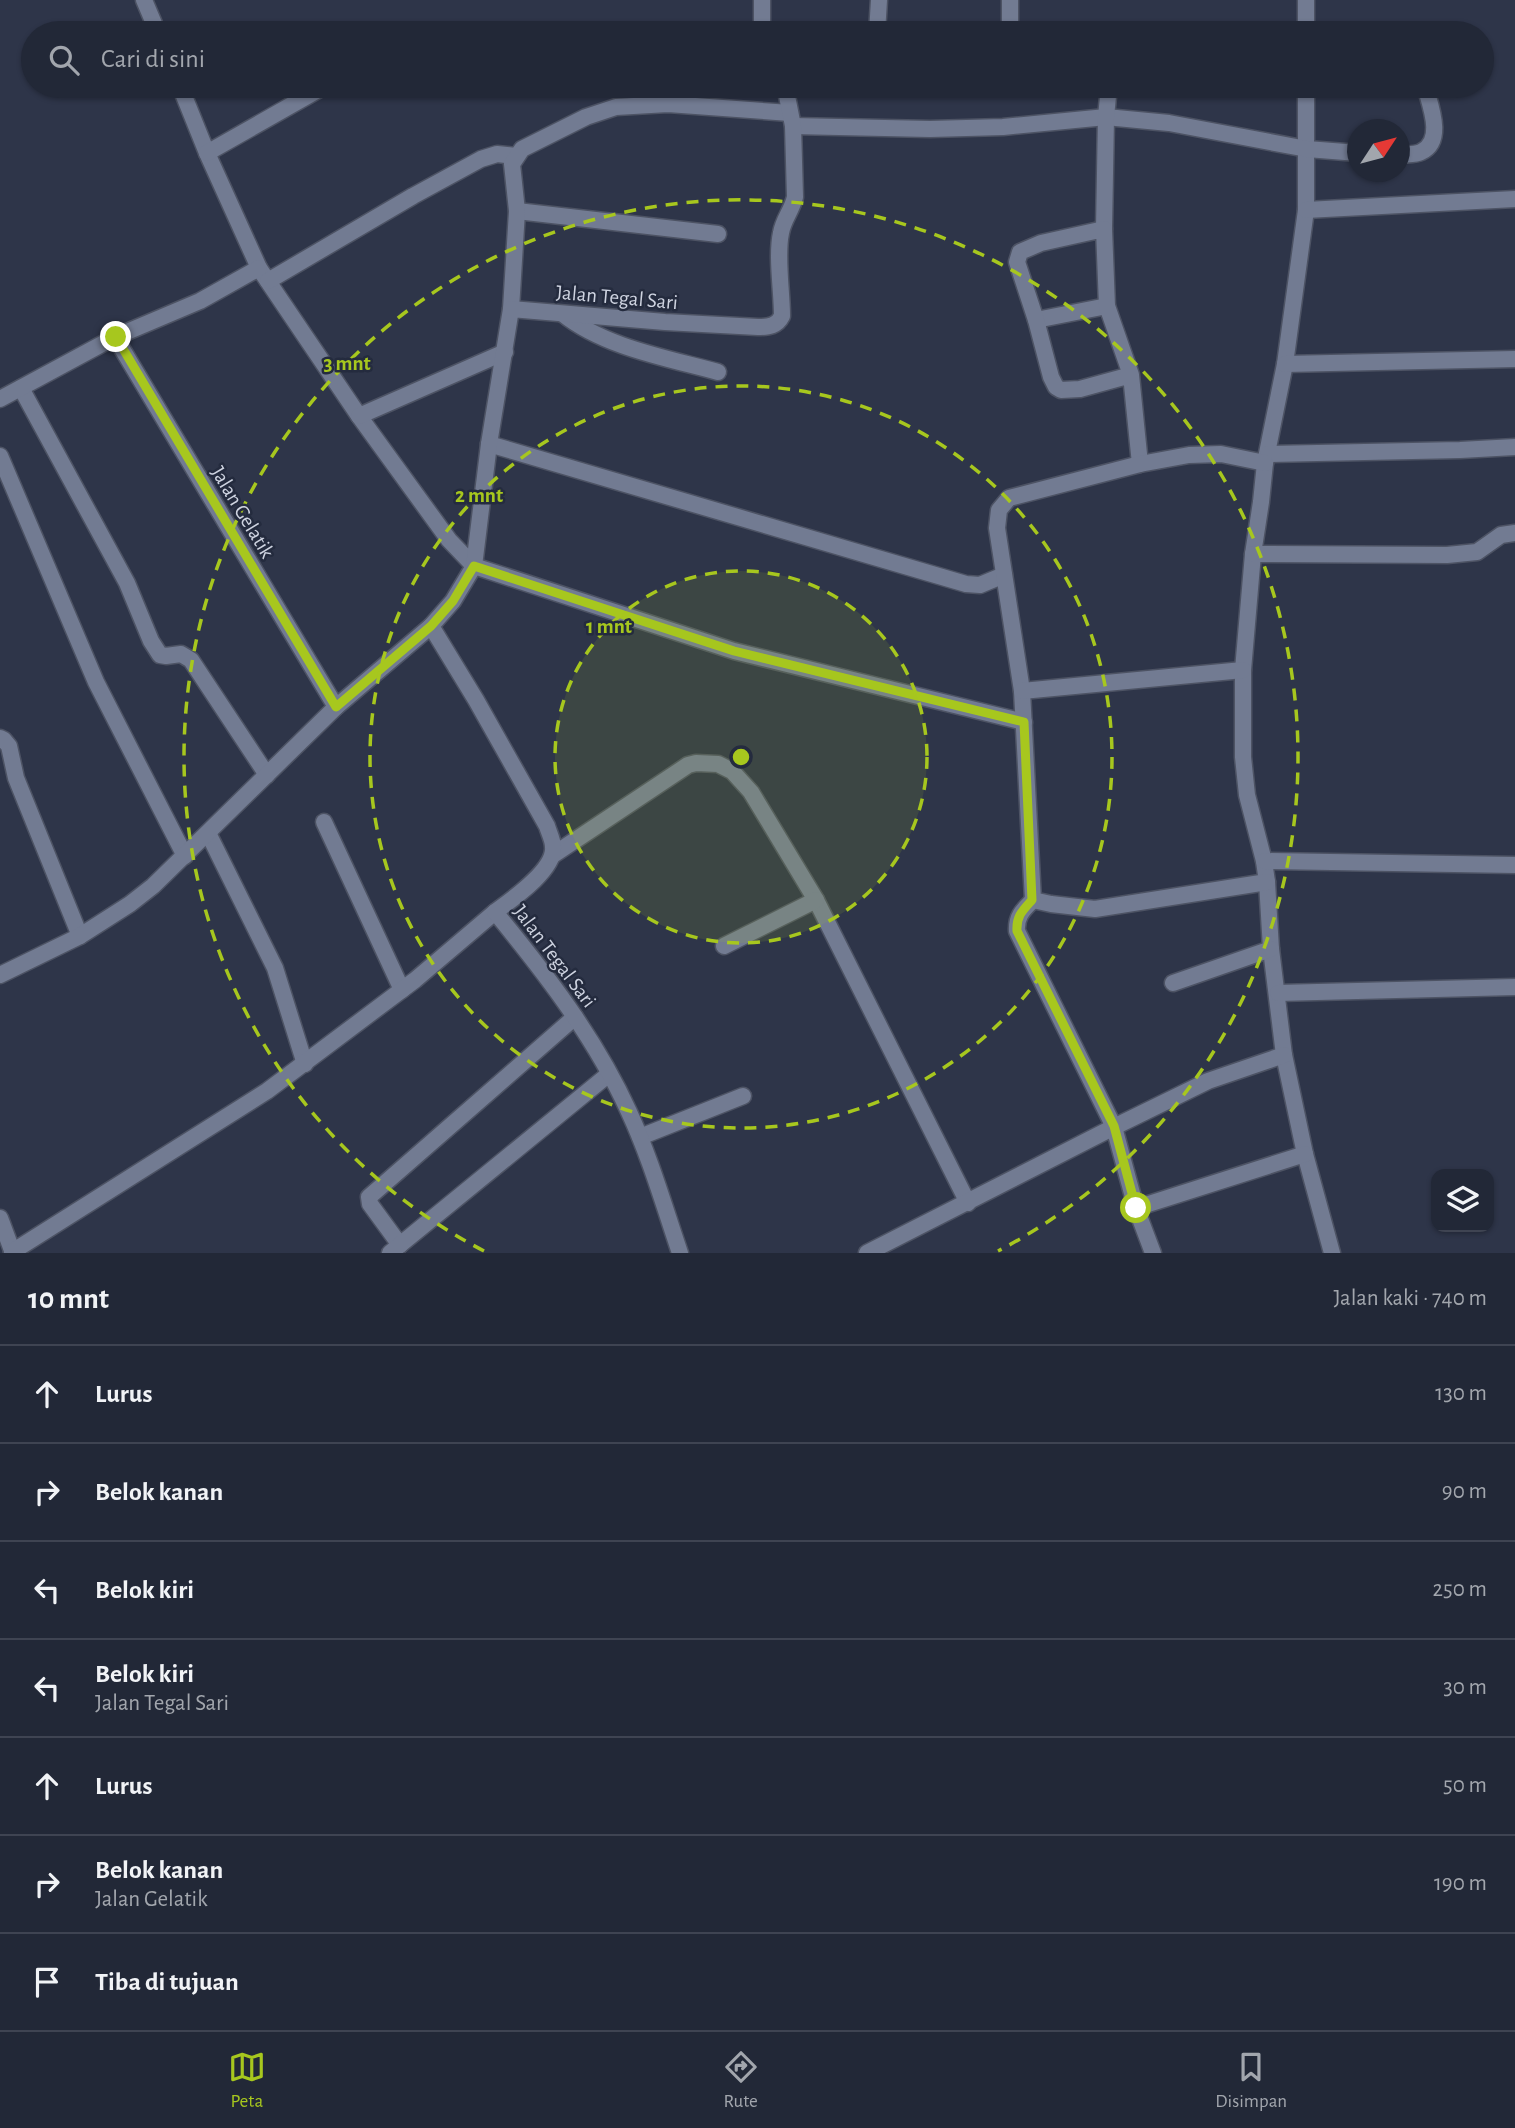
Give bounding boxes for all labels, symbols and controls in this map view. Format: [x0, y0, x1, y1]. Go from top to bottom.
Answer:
search box [21, 21, 1494, 98]
icon: search [45, 41, 83, 79]
text: Cari di sini [101, 46, 205, 72]
north arrow [1347, 119, 1410, 182]
street label: Jalan Tegal Sari [555, 282, 679, 313]
route end [100, 321, 131, 352]
text: 3 mnt [323, 353, 371, 374]
street label: Jalan Gelatik [207, 463, 278, 562]
text: 2 mnt [455, 485, 503, 506]
text: 1 mnt [586, 616, 632, 637]
centre of rings [729, 745, 753, 769]
street label: Jalan Tegal Sari [509, 901, 600, 1011]
map controls [1431, 1169, 1494, 1232]
button: layers [1431, 1169, 1494, 1232]
route start [1120, 1192, 1151, 1223]
text: 10 mnt [28, 1284, 109, 1314]
text: Jalan kaki · 740 m [1333, 1287, 1487, 1310]
icon: ahead [28, 1375, 66, 1413]
text: Lurus [95, 1381, 152, 1407]
text: 130 m [1435, 1382, 1487, 1405]
icon: right [28, 1473, 66, 1511]
text: Belok kanan [95, 1479, 223, 1505]
text: 90 m [1442, 1480, 1487, 1503]
icon: left [28, 1571, 66, 1609]
text: Belok kiri [95, 1577, 194, 1603]
text: 250 m [1433, 1578, 1487, 1601]
text: Belok kiri [95, 1661, 194, 1687]
icon: left [28, 1669, 66, 1707]
text: 30 m [1443, 1676, 1487, 1699]
text: Jalan Tegal Sari [95, 1692, 229, 1715]
icon: ahead [28, 1767, 66, 1805]
text: Lurus [95, 1773, 152, 1799]
text: 50 m [1443, 1774, 1487, 1797]
text: Belok kanan [95, 1857, 223, 1883]
icon: right [28, 1865, 66, 1903]
text: 190 m [1434, 1872, 1487, 1895]
text: Jalan Gelatik [95, 1888, 208, 1911]
icon: arrive [28, 1963, 66, 2001]
text: Tiba di tujuan [95, 1969, 239, 1995]
tab: Peta [228, 2048, 266, 2113]
tab: Rute [722, 2048, 760, 2113]
tab: Disimpan [1215, 2048, 1287, 2113]

